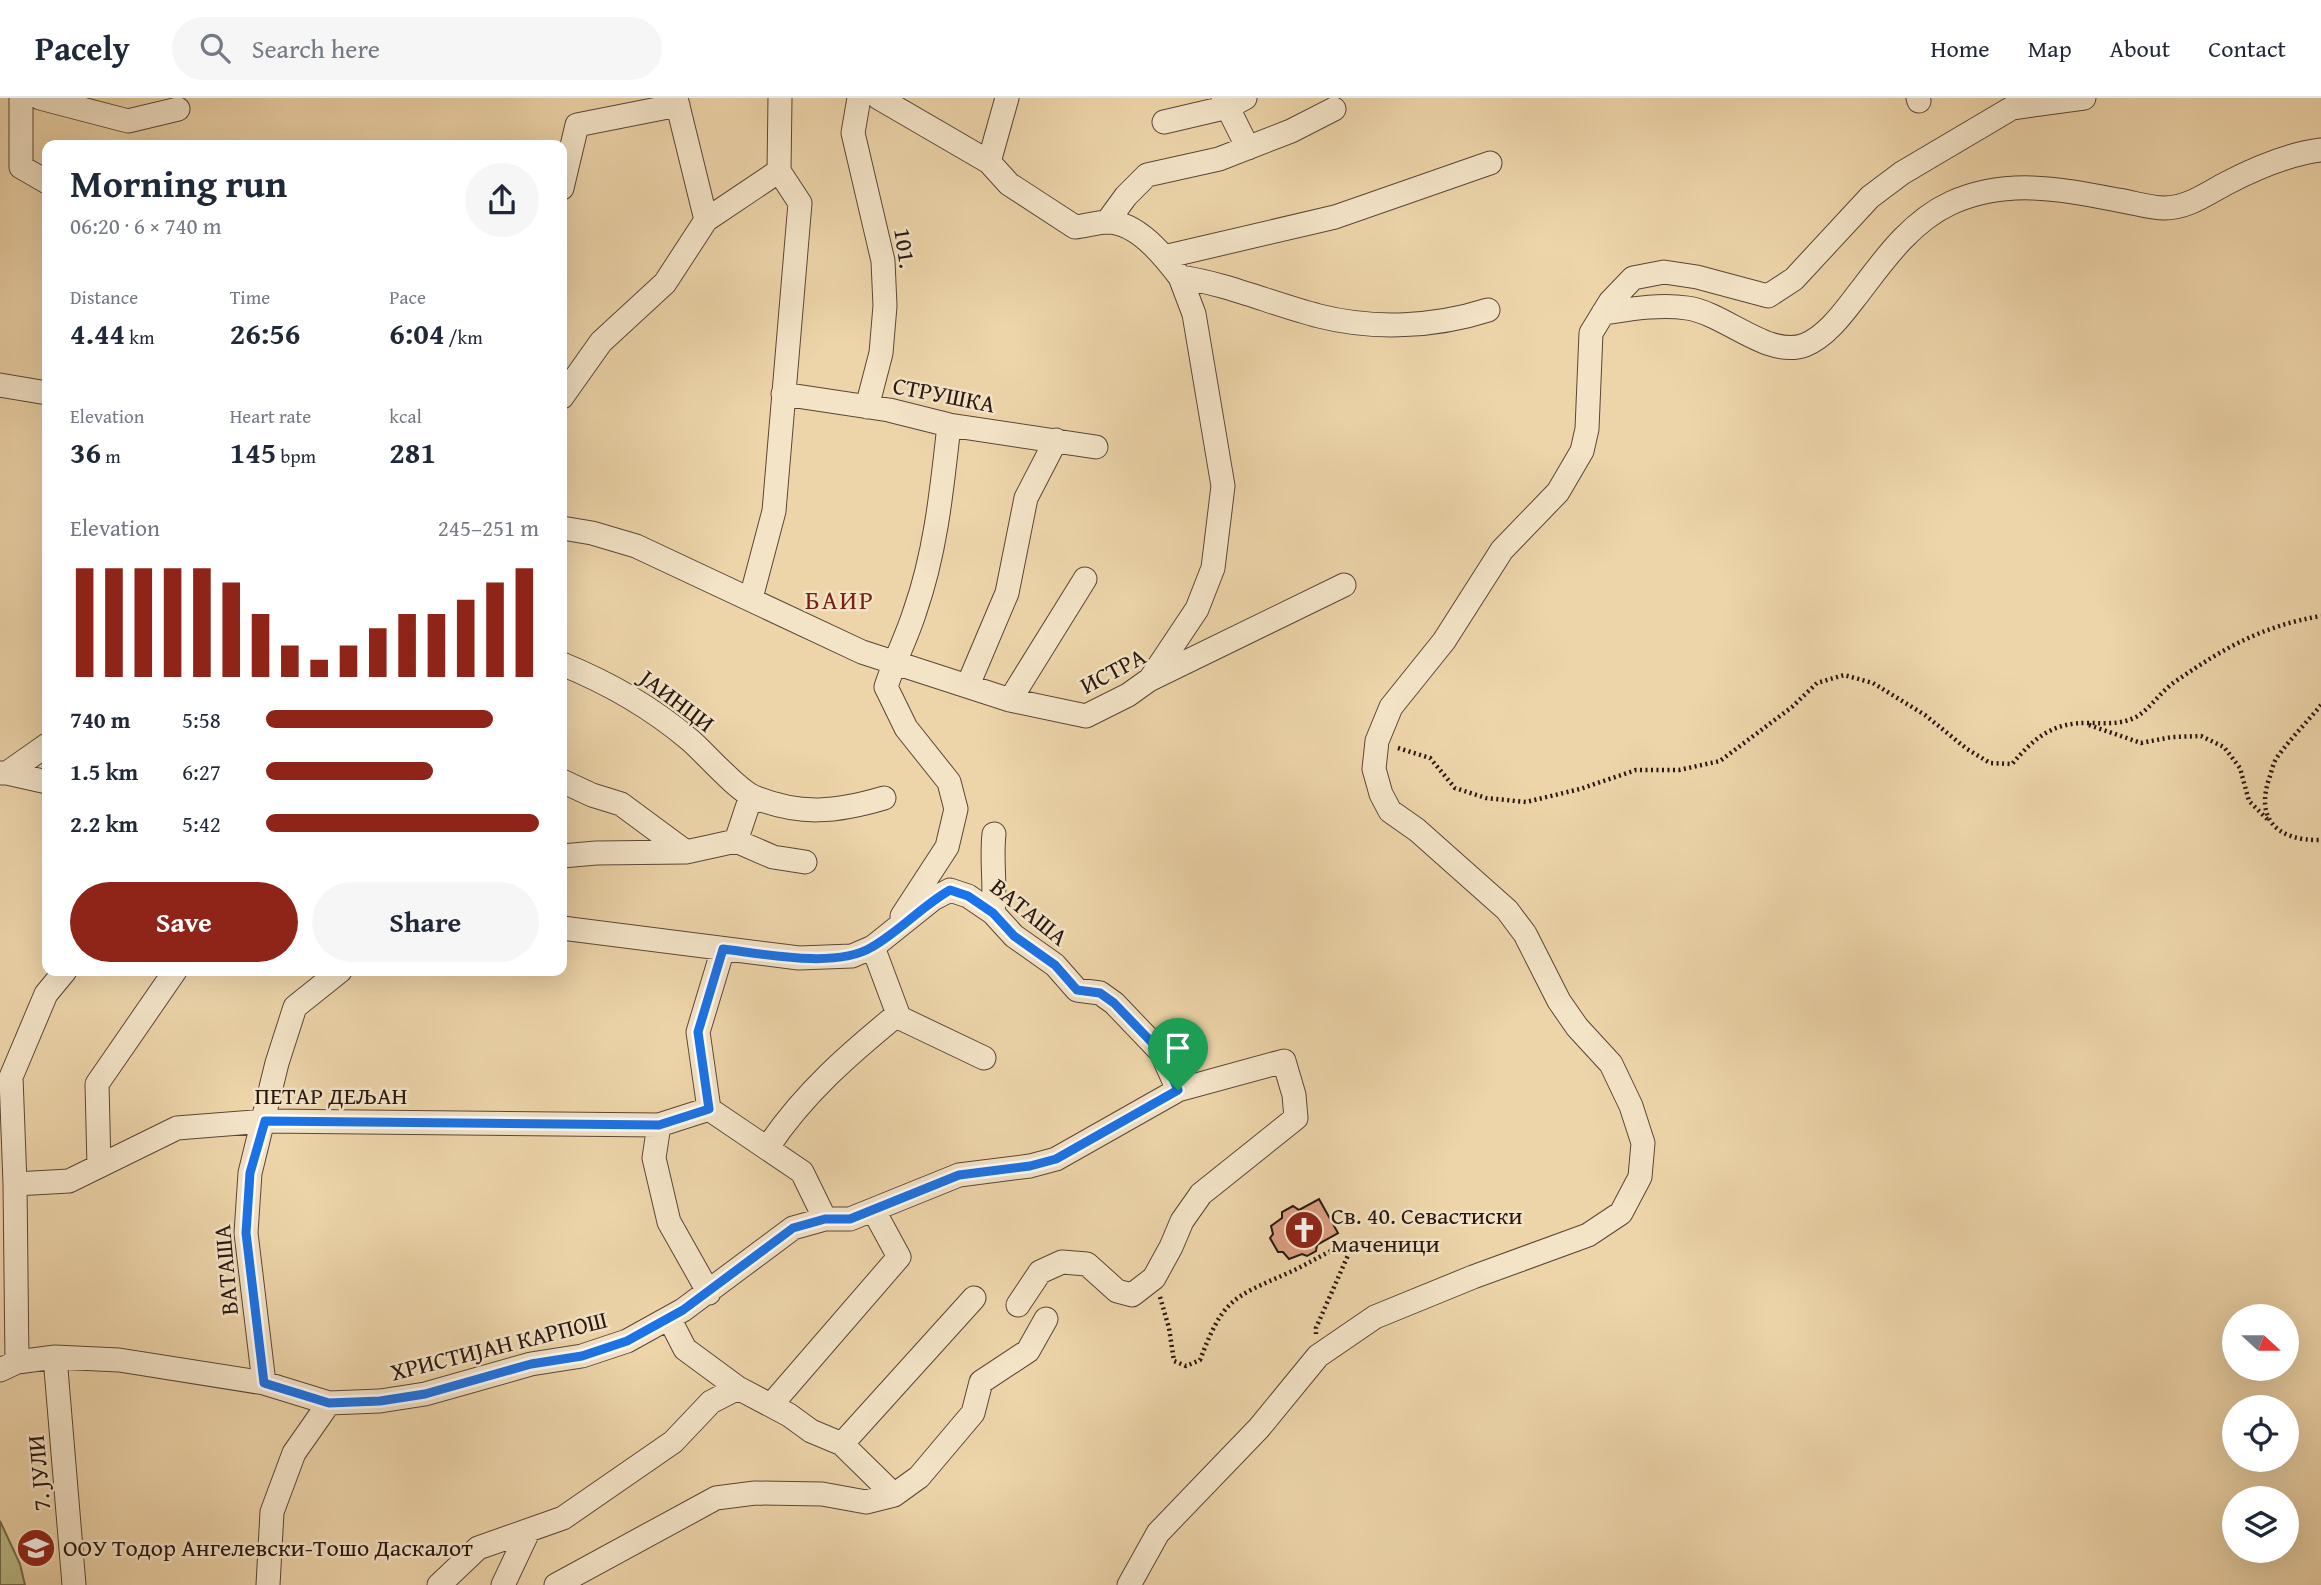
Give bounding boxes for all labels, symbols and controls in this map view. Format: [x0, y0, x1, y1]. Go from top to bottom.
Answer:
search box [172, 17, 662, 80]
text: Pacely [35, 24, 130, 72]
icon: search [196, 29, 234, 67]
text: Search here [252, 29, 380, 68]
text: Home [1931, 31, 1990, 66]
text: Map [2028, 31, 2072, 66]
text: About [2110, 31, 2170, 66]
text: Contact [2208, 31, 2286, 66]
text: Morning run [70, 155, 287, 211]
button: share [465, 163, 539, 237]
text: 06:20 · 6 × 740 m [70, 209, 222, 242]
street label: 101. [885, 225, 926, 271]
text: Distance [70, 283, 138, 311]
text: Time [230, 283, 270, 311]
text: Pace [389, 283, 426, 311]
text: 4.44 [70, 311, 125, 355]
text: 26:56 [230, 311, 300, 355]
text: 6:04 [389, 311, 444, 355]
text: km [125, 323, 154, 351]
text: /km [444, 323, 483, 351]
street label: СТРУШКА [890, 367, 999, 422]
text: Elevation [70, 402, 144, 430]
text: Heart rate [230, 402, 311, 430]
text: kcal [389, 402, 422, 430]
text: 36 [70, 430, 101, 474]
text: 145 [230, 430, 276, 474]
text: 281 [389, 430, 436, 474]
text: m [101, 442, 121, 470]
text: bpm [276, 442, 316, 470]
text: Elevation [70, 511, 160, 544]
text: 245–251 m [438, 511, 539, 544]
district label: БАИР [805, 580, 875, 619]
street label: ИСТРА [1074, 638, 1152, 702]
street label: ЈАИНЦИ [630, 659, 722, 740]
text: 740 m [70, 703, 131, 736]
text: 5:58 [182, 703, 221, 736]
text: 1.5 km [70, 755, 138, 788]
text: 6:27 [182, 755, 221, 788]
text: 2.2 km [70, 807, 138, 840]
text: 5:42 [182, 807, 221, 840]
street label: ВАТАША [983, 869, 1076, 954]
button: Save [70, 882, 298, 962]
button: Share [312, 882, 539, 962]
pin [1148, 1018, 1208, 1090]
icon: arrive [1159, 1029, 1197, 1067]
street label: ПЕТАР ДЕЉАН [255, 1078, 408, 1113]
place label: Св. 40. Севастиски маченици [1331, 1198, 1523, 1261]
church icon: Св. 40. Севастиски маченици [1283, 1209, 1325, 1251]
street label: ВАТАША [204, 1223, 247, 1317]
street label: ХРИСТИЈАН КАРПОШ [387, 1302, 611, 1389]
north arrow [2222, 1304, 2300, 1381]
map controls [2222, 1304, 2299, 1563]
button: locate [2222, 1395, 2299, 1472]
street label: 7. ЈУЛИ [18, 1434, 59, 1513]
button: layers [2222, 1486, 2299, 1563]
school or university icon: ООУ Тодор Ангелевски-Тошо Даскалот [15, 1527, 57, 1569]
place label: ООУ Тодор Ангелевски-Тошо Даскалот [63, 1530, 473, 1565]

